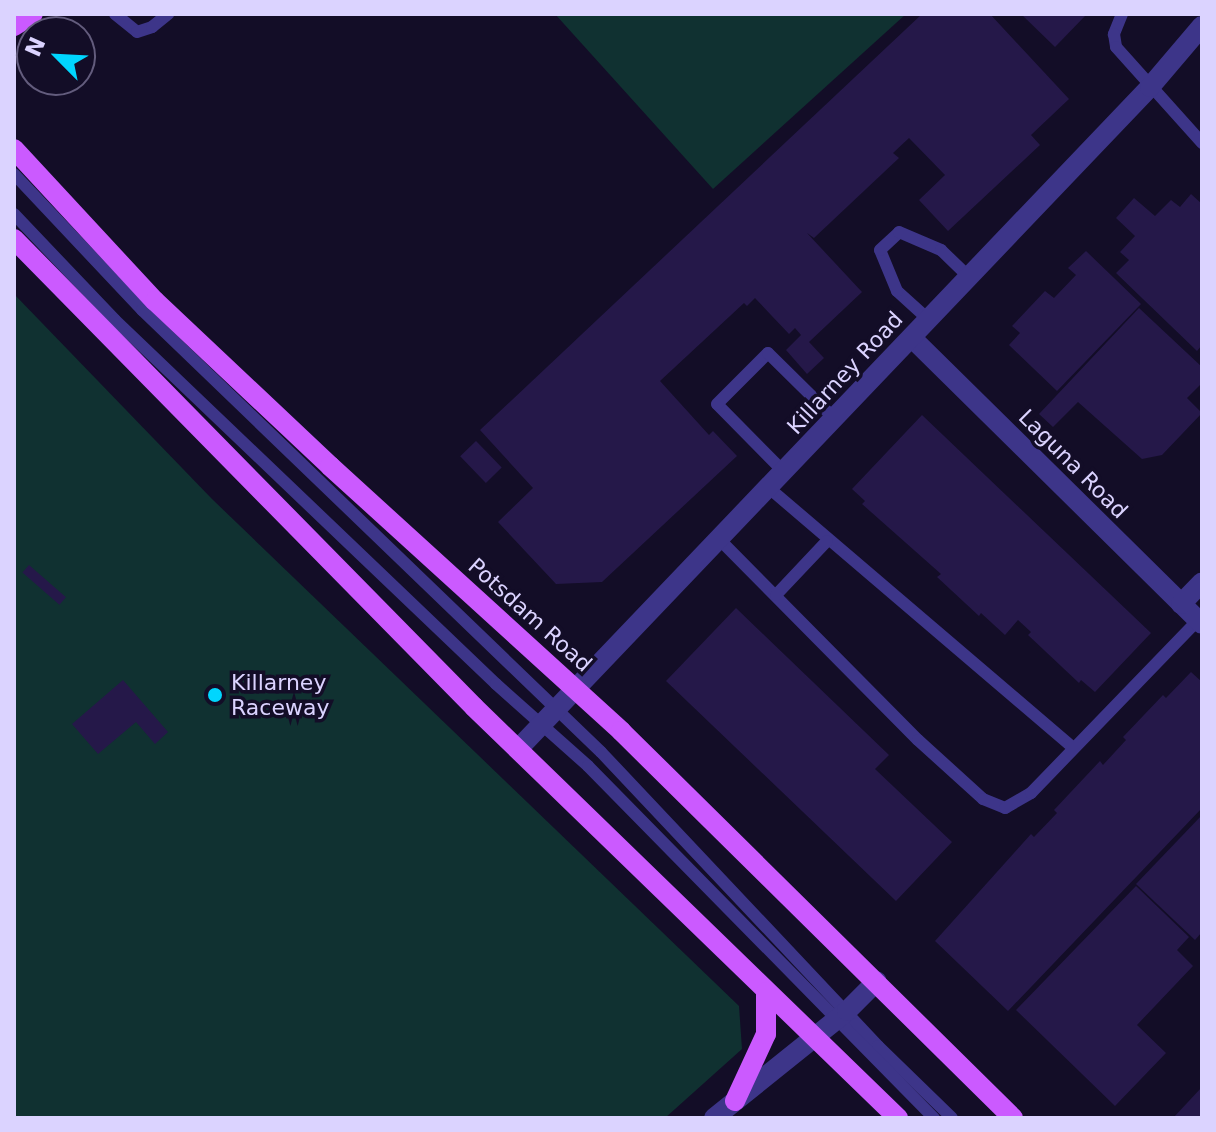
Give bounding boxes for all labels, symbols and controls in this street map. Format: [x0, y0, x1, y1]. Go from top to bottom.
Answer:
north arrow [16, 16, 96, 96]
text: N [20, 33, 51, 60]
street label: Killarney Road [782, 306, 908, 440]
street label: Laguna Road [1013, 404, 1133, 524]
street label: Potsdam Road [463, 553, 597, 677]
place label: Killarney Raceway [231, 669, 329, 720]
marker: Killarney Raceway [206, 686, 224, 704]

